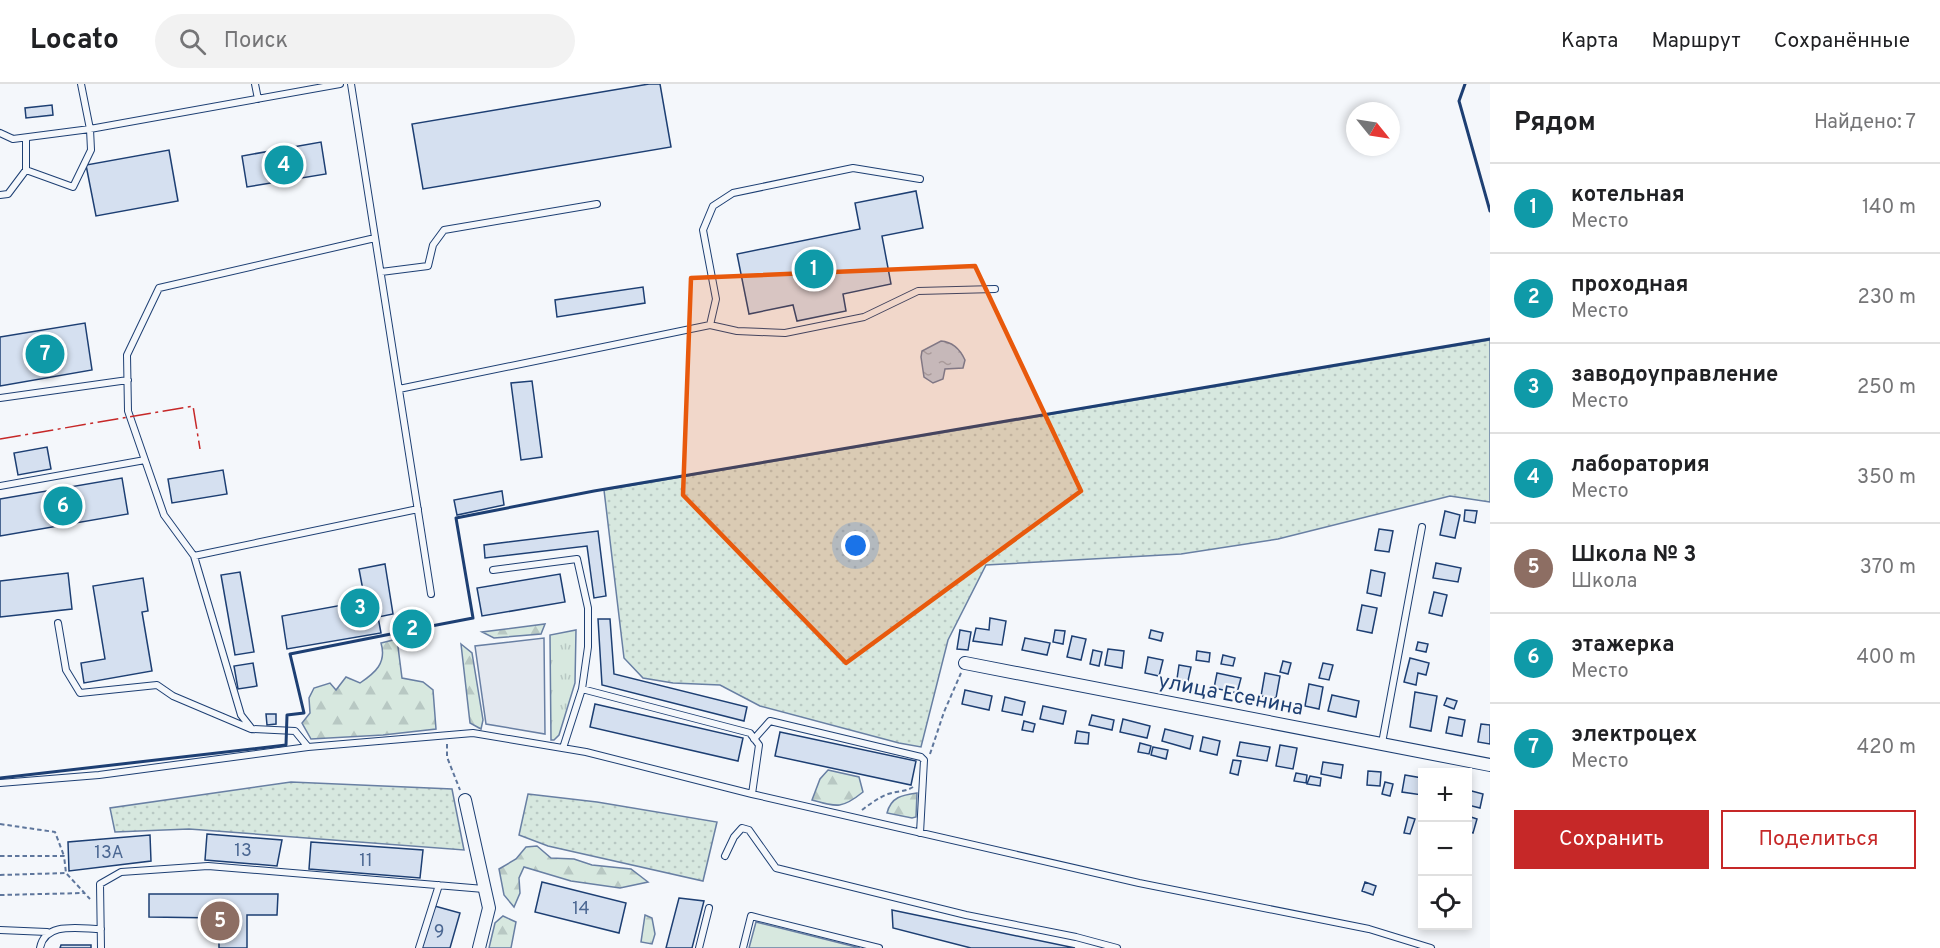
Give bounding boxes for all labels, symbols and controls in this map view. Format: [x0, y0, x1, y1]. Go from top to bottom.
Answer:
search box [155, 14, 575, 68]
text: Locato [30, 23, 119, 59]
icon: search [176, 25, 209, 58]
text: Поиск [224, 28, 288, 55]
text: Карта [1561, 28, 1618, 55]
text: Маршрут [1651, 28, 1741, 55]
text: Сохранённые [1774, 28, 1910, 55]
north arrow [1346, 102, 1400, 156]
text: Рядом [1514, 107, 1596, 140]
text: Найдено: 7 [1814, 110, 1916, 136]
pin: 4 [264, 142, 304, 188]
text: котельная [1571, 182, 1685, 209]
text: 1 [1530, 195, 1538, 221]
text: 140 m [1862, 195, 1916, 221]
text: Место [1571, 209, 1629, 235]
pin: 1 [794, 246, 834, 291]
text: проходная [1571, 272, 1688, 299]
text: 2 [1527, 285, 1540, 311]
text: 230 m [1857, 285, 1916, 311]
text: Место [1571, 299, 1629, 325]
pin: 7 [26, 332, 64, 376]
text: заводоуправление [1571, 362, 1778, 389]
text: 3 [1528, 375, 1540, 401]
text: 250 m [1857, 375, 1916, 401]
text: Место [1571, 389, 1629, 415]
text: лаборатория [1571, 452, 1710, 479]
text: 4 [1527, 465, 1540, 491]
text: 350 m [1857, 465, 1916, 491]
text: Место [1571, 479, 1629, 505]
pin: 6 [44, 484, 82, 528]
your location [841, 531, 870, 560]
text: Школа № 3 [1571, 542, 1696, 569]
text: 5 [1527, 555, 1540, 581]
text: 370 m [1860, 555, 1916, 581]
text: Школа [1571, 569, 1637, 595]
pin: 3 [340, 586, 380, 630]
pin: 2 [392, 606, 432, 652]
text: этажерка [1571, 632, 1674, 659]
text: 6 [1527, 645, 1540, 671]
text: 400 m [1856, 645, 1916, 671]
text: Место [1571, 659, 1629, 685]
street label: улица Есенина [1156, 668, 1306, 723]
text: электроцех [1571, 722, 1697, 749]
text: 7 [1528, 735, 1539, 761]
text: 420 m [1857, 735, 1916, 761]
text: Место [1571, 749, 1629, 775]
map controls [1418, 768, 1472, 930]
button: + [1418, 768, 1472, 822]
button: Сохранить [1514, 810, 1709, 869]
button: Поделиться [1721, 810, 1916, 869]
button: − [1418, 822, 1472, 876]
house number: 13 [234, 840, 252, 863]
house number: 13А [94, 842, 124, 865]
house number: 11 [359, 850, 373, 873]
button: locate [1418, 876, 1472, 930]
pin: 5 [200, 898, 240, 944]
house number: 14 [572, 898, 590, 921]
house number: 9 [434, 921, 444, 944]

